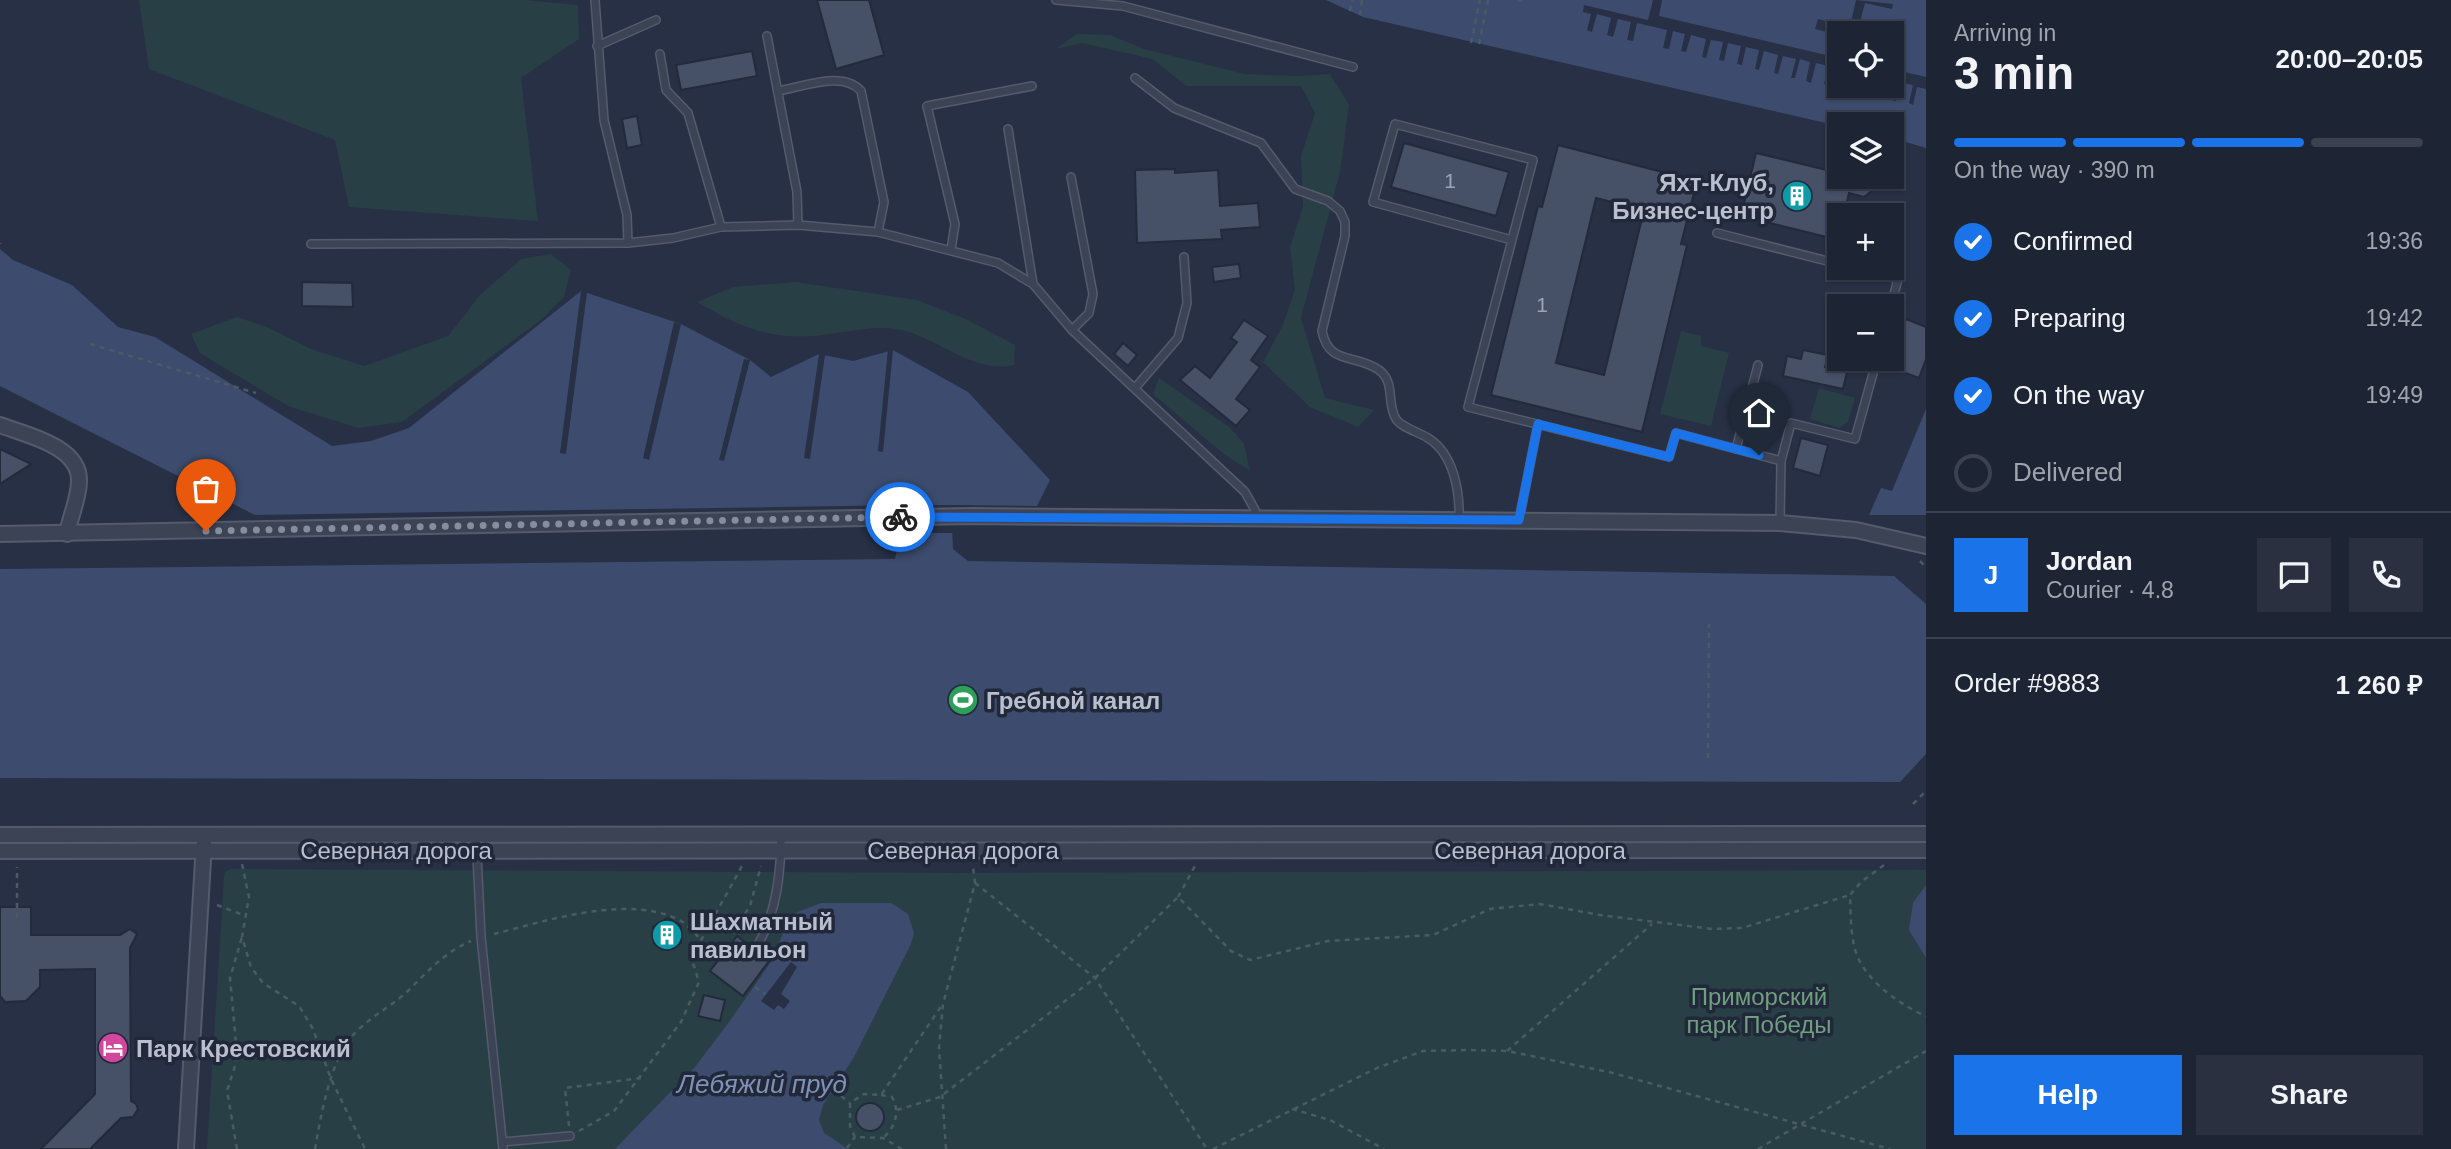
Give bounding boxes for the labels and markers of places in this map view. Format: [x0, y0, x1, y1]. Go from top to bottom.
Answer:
place label: Яхт-Клуб, Бизнес-центр [1612, 169, 1774, 224]
building icon: Яхт-Клуб, Бизнес-центр [1780, 179, 1814, 213]
pin [1729, 383, 1789, 455]
pin [176, 459, 236, 531]
sports icon: Гребной канал [946, 683, 980, 717]
place label: Гребной канал [986, 687, 1160, 714]
place label: Шахматный павильон [690, 908, 833, 963]
building icon: Шахматный павильон [650, 918, 684, 952]
hotel icon: Парк Крестовский [96, 1031, 130, 1065]
place label: Парк Крестовский [136, 1035, 351, 1062]

